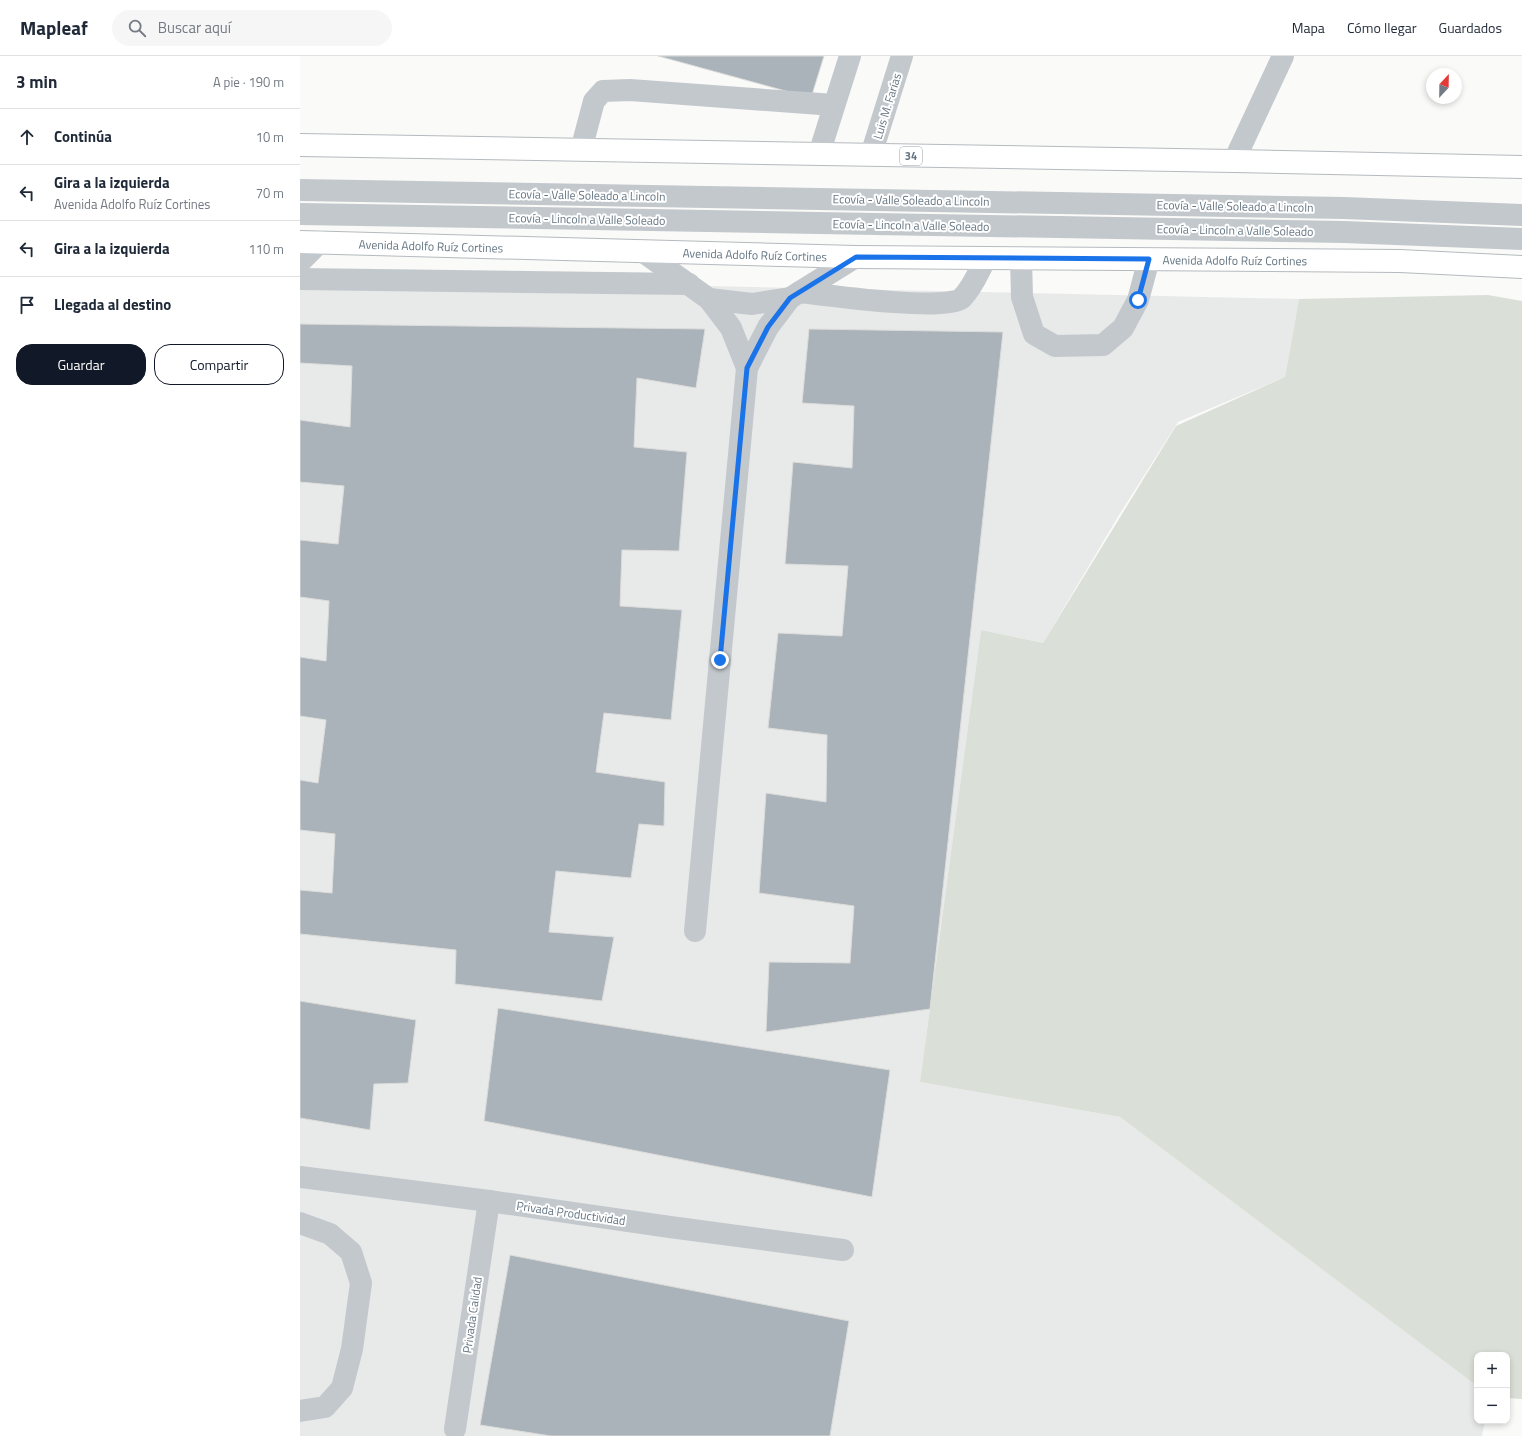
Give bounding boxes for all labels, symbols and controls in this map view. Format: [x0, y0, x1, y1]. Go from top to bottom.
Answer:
search box [112, 10, 392, 46]
text: Mapleaf [20, 13, 88, 42]
text: Buscar aquí [158, 16, 231, 39]
icon: search [126, 17, 148, 39]
text: Mapa [1292, 17, 1325, 38]
text: Cómo llegar [1347, 17, 1417, 38]
text: Guardados [1439, 17, 1502, 38]
north arrow [1426, 68, 1462, 104]
text: 3 min [16, 69, 57, 95]
street label: Luis M. Farías [868, 70, 906, 142]
text: A pie · 190 m [213, 72, 284, 92]
text: Continúa [54, 125, 112, 148]
icon: ahead [16, 126, 38, 148]
text: 10 m [256, 127, 284, 147]
road number: 34 [900, 147, 922, 165]
text: Gira a la izquierda [54, 171, 170, 194]
icon: left [16, 182, 38, 204]
text: 70 m [256, 183, 284, 203]
street label: Ecovía - Valle Soleado a Lincoln [508, 184, 666, 206]
street label: Ecovía - Valle Soleado a Lincoln [832, 189, 990, 211]
text: Avenida Adolfo Ruíz Cortines [54, 194, 210, 214]
street label: Ecovía - Valle Soleado a Lincoln [1156, 195, 1314, 217]
street label: Ecovía - Lincoln a Valle Soleado [508, 208, 666, 230]
street label: Ecovía - Lincoln a Valle Soleado [832, 214, 990, 236]
street label: Ecovía - Lincoln a Valle Soleado [1156, 219, 1314, 241]
street label: Avenida Adolfo Ruíz Cortines [358, 234, 504, 257]
text: Gira a la izquierda [54, 237, 170, 260]
icon: left [16, 238, 38, 260]
text: 110 m [248, 239, 284, 259]
street label: Avenida Adolfo Ruíz Cortines [682, 243, 828, 266]
street label: Avenida Adolfo Ruíz Cortines [1162, 250, 1308, 270]
route start [1129, 291, 1147, 309]
text: Llegada al destino [54, 293, 171, 316]
icon: arrive [16, 294, 38, 316]
button: Guardar [16, 344, 146, 385]
button: Compartir [154, 344, 284, 385]
route end [711, 651, 729, 669]
street label: Privada Productividad [515, 1196, 627, 1230]
street label: Privada Calidad [457, 1275, 487, 1355]
map controls [1474, 1352, 1510, 1424]
button: + [1474, 1352, 1510, 1388]
button: − [1474, 1388, 1510, 1424]

